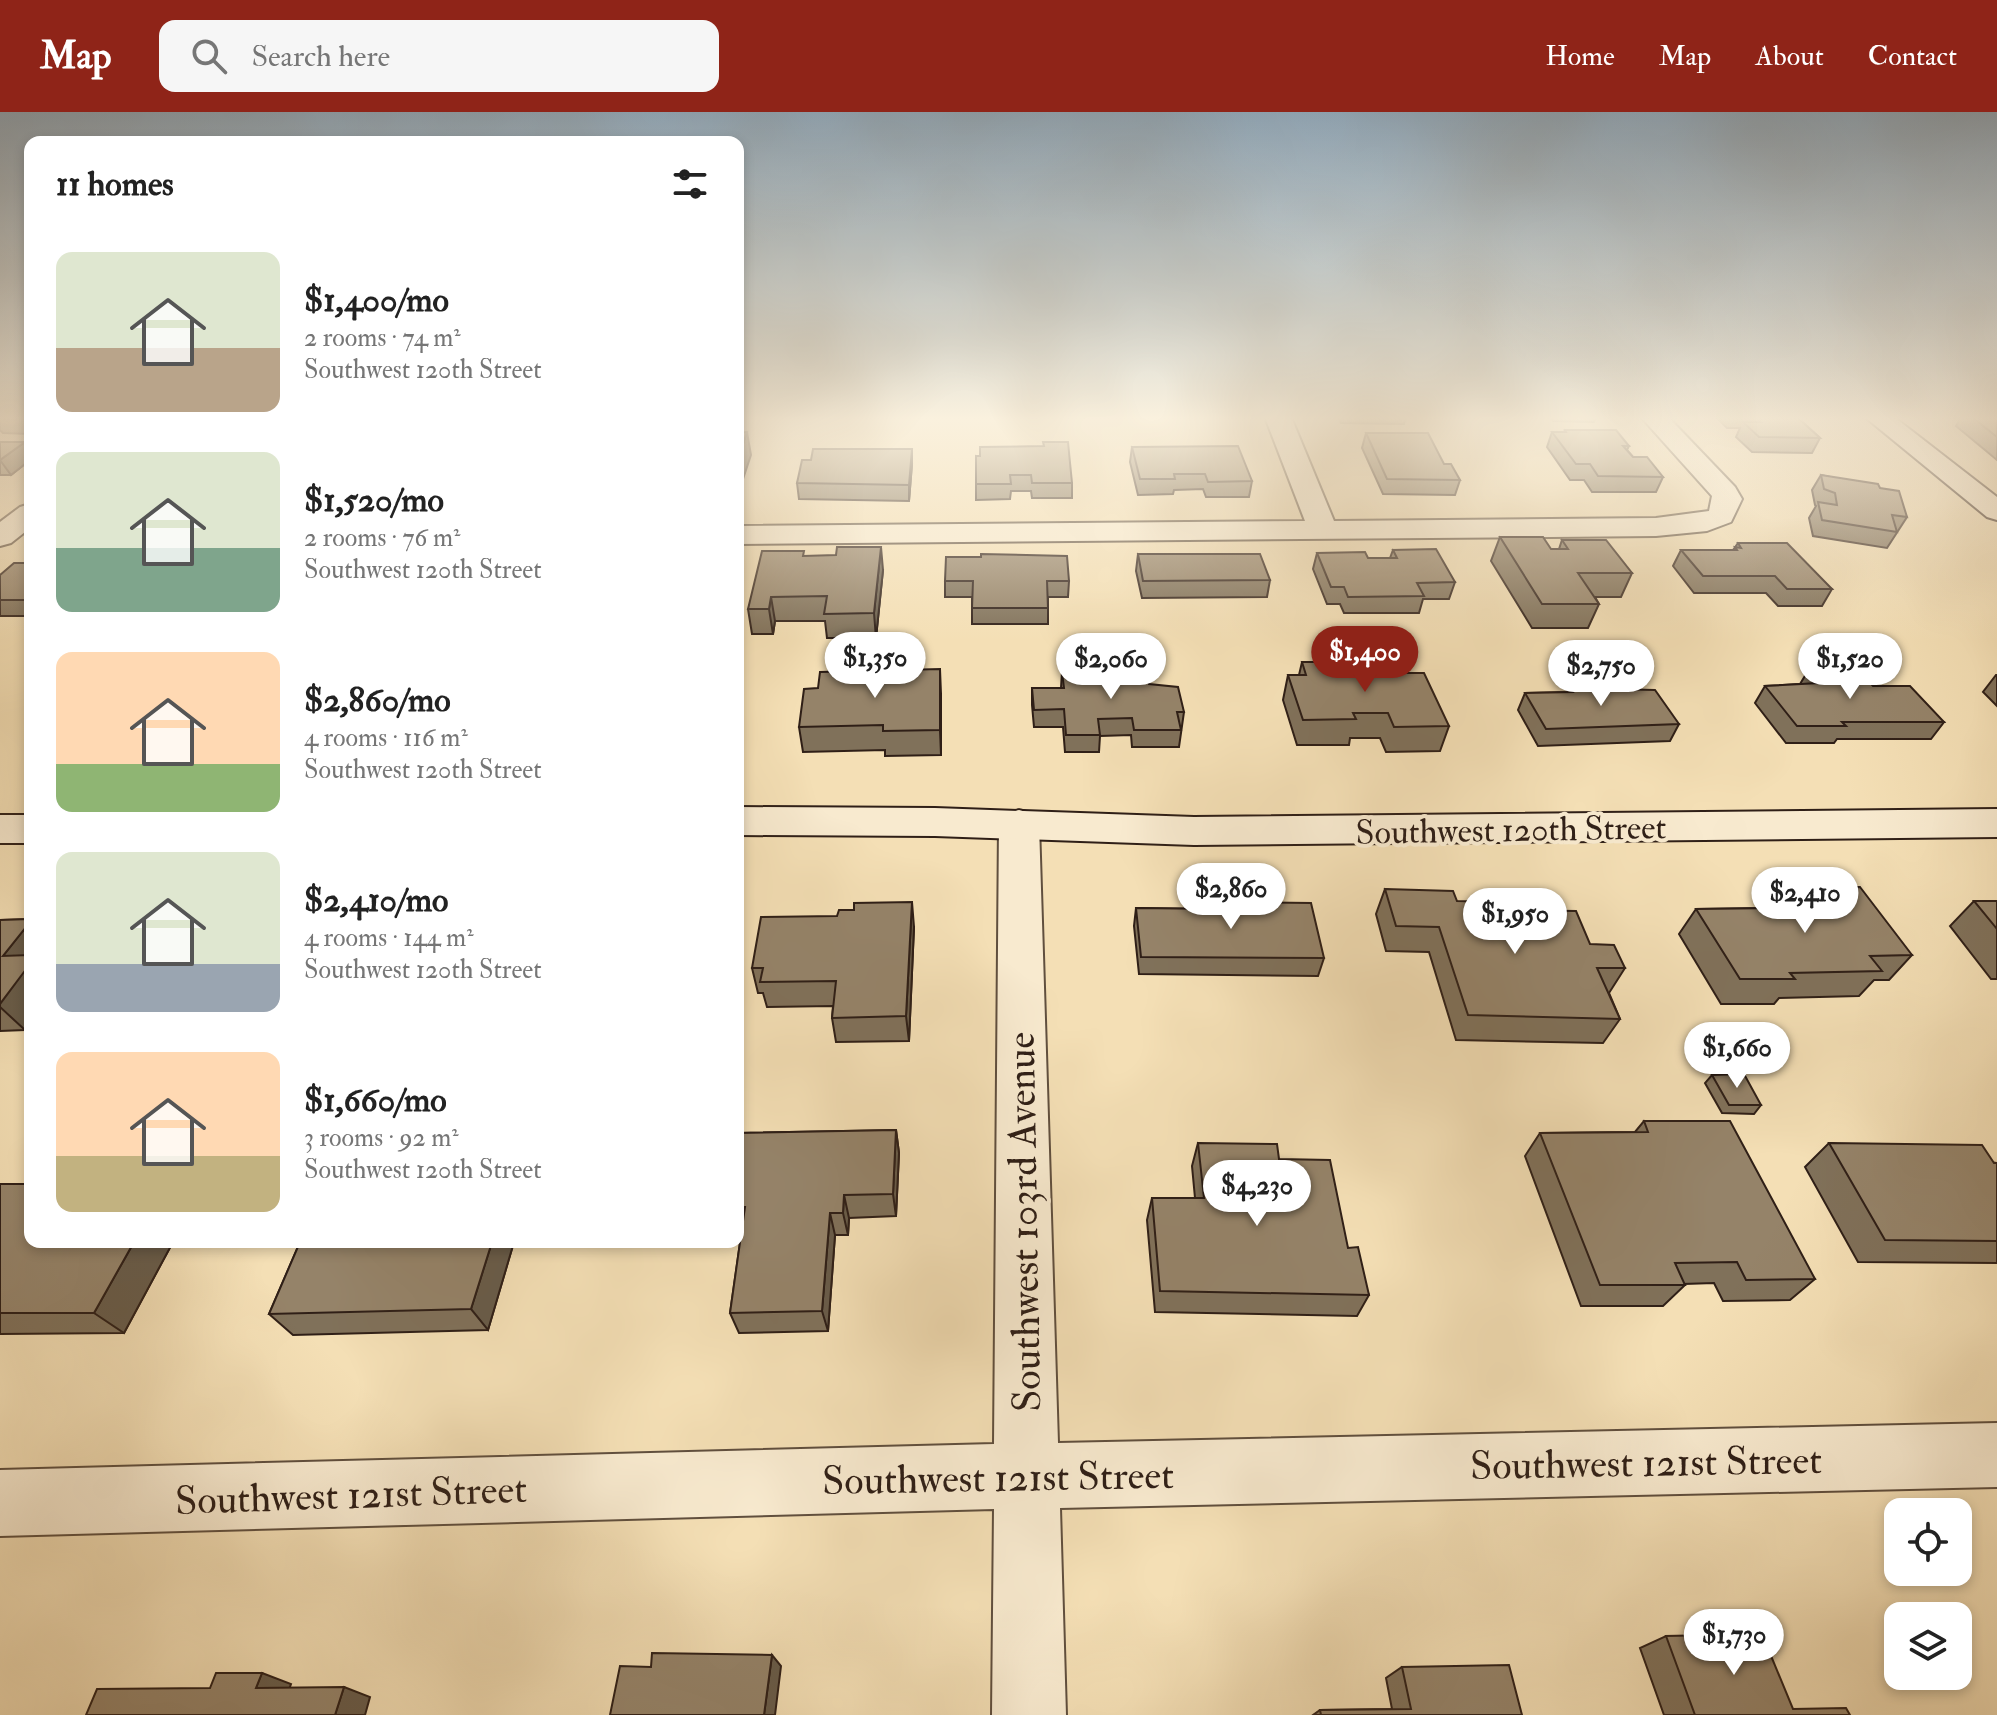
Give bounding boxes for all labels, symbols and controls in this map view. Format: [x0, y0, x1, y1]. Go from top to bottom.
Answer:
search box [159, 20, 719, 92]
text: Map [40, 32, 111, 80]
icon: search [187, 34, 231, 78]
text: Search here [251, 38, 390, 75]
text: Home [1545, 39, 1615, 74]
text: Map [1659, 39, 1711, 74]
text: About [1755, 39, 1824, 74]
text: Contact [1868, 39, 1957, 74]
icon: filters [668, 162, 712, 206]
text: 11 homes [56, 163, 174, 206]
text: $1,400/mo [304, 279, 449, 322]
icon: home [120, 284, 216, 380]
text: 2 rooms · 74 m² [304, 322, 461, 354]
text: Southwest 120th Street [304, 354, 542, 386]
text: $1,520/mo [304, 479, 444, 522]
icon: home [120, 484, 216, 580]
text: 2 rooms · 76 m² [304, 522, 460, 554]
text: Southwest 120th Street [304, 554, 542, 586]
pin: $1,400 [1300, 626, 1430, 694]
pin: $1,350 [810, 632, 940, 700]
pin: $2,060 [1046, 633, 1176, 701]
pin: $1,520 [1785, 633, 1915, 701]
text: $1,400 [1329, 636, 1401, 668]
pin: $2,750 [1536, 640, 1666, 708]
text: $1,350 [843, 642, 907, 674]
text: $2,060 [1074, 643, 1148, 675]
text: $1,520 [1816, 643, 1884, 675]
text: $2,750 [1566, 650, 1636, 682]
text: $2,860/mo [304, 679, 451, 722]
icon: home [120, 684, 216, 780]
text: 4 rooms · 116 m² [304, 722, 468, 754]
text: Southwest 120th Street [304, 754, 542, 786]
street label: Southwest 120th Street [1355, 806, 1667, 855]
pin: $2,860 [1166, 863, 1296, 931]
pin: $2,410 [1740, 867, 1870, 935]
text: $2,860 [1195, 873, 1267, 905]
text: $2,410 [1769, 877, 1841, 909]
text: $2,410/mo [304, 879, 448, 922]
icon: home [120, 884, 216, 980]
pin: $1,950 [1450, 888, 1580, 956]
text: $1,950 [1481, 898, 1549, 930]
text: 4 rooms · 144 m² [304, 922, 474, 954]
text: Southwest 120th Street [304, 954, 542, 986]
pin: $1,660 [1672, 1022, 1802, 1090]
street label: Southwest 103rd Avenue [996, 1031, 1053, 1412]
text: $1,660 [1702, 1032, 1772, 1064]
text: $1,660/mo [304, 1079, 447, 1122]
icon: home [120, 1084, 216, 1180]
text: 3 rooms · 92 m² [304, 1122, 459, 1154]
text: Southwest 120th Street [304, 1154, 542, 1186]
pin: $4,230 [1192, 1160, 1322, 1228]
text: $4,230 [1221, 1170, 1293, 1202]
street label: Southwest 121st Street [1470, 1435, 1823, 1492]
street label: Southwest 121st Street [822, 1450, 1175, 1507]
street label: Southwest 121st Street [174, 1464, 528, 1527]
map controls [1884, 1498, 1972, 1690]
button: locate [1884, 1498, 1972, 1586]
button: layers [1884, 1602, 1972, 1690]
pin: $1,730 [1669, 1609, 1799, 1677]
text: $1,730 [1702, 1619, 1766, 1651]

